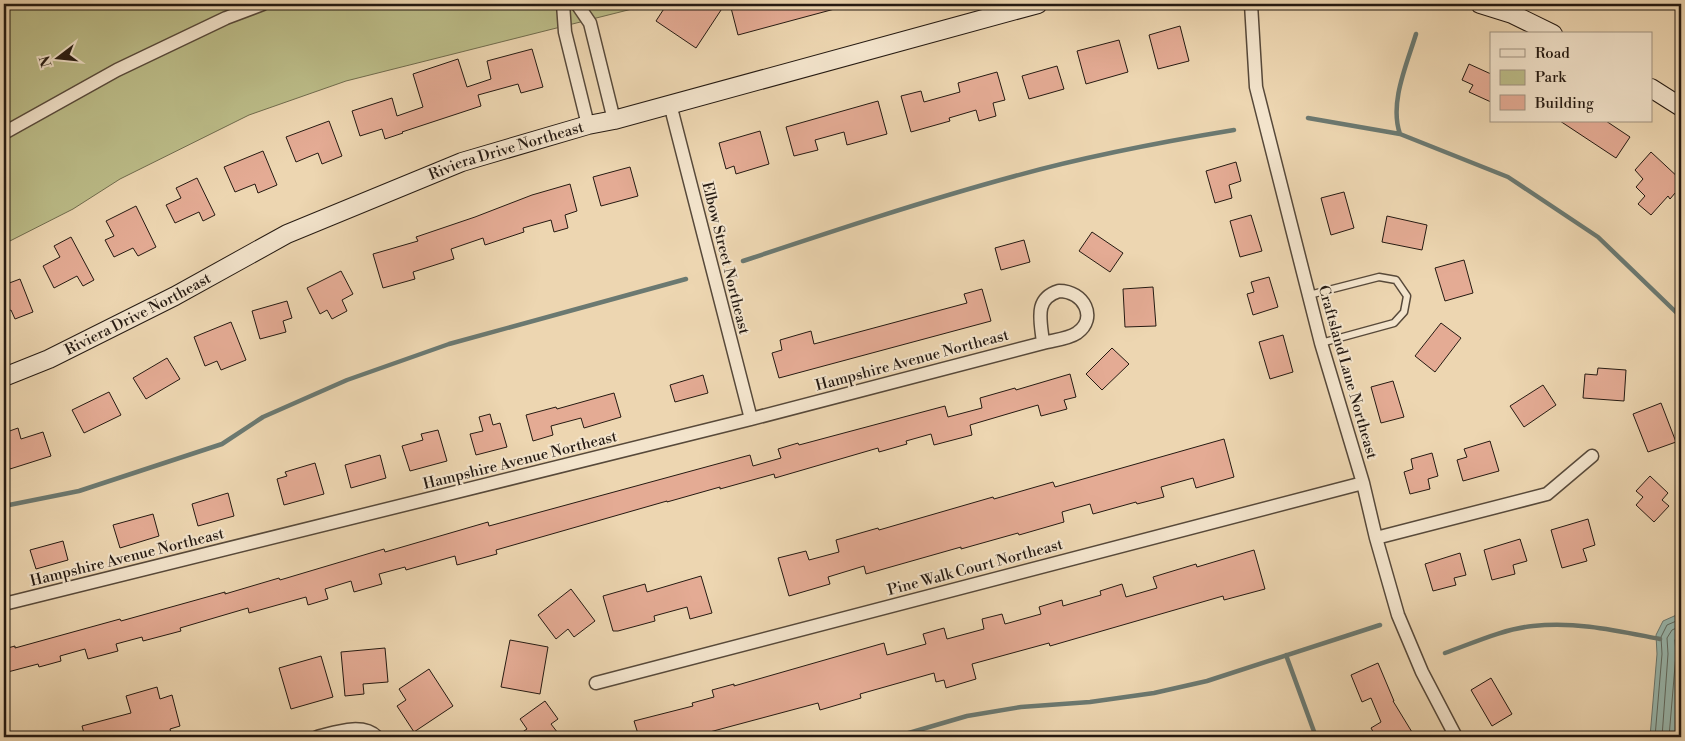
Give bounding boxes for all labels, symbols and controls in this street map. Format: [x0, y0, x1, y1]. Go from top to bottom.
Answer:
north arrow [32, 32, 82, 82]
legend [1490, 32, 1652, 122]
text: Road [1535, 44, 1570, 63]
text: N [36, 54, 57, 69]
text: Park [1535, 68, 1567, 87]
text: Building [1534, 94, 1594, 113]
street label: Riviera Drive Northeast [426, 118, 587, 185]
street label: Elbow Street Northeast [697, 180, 754, 337]
street label: Riviera Drive Northeast [62, 269, 215, 360]
street label: Craftsland Lane Northeast [1314, 283, 1382, 462]
street label: Hampshire Avenue Northeast [813, 325, 1011, 395]
street label: Hampshire Avenue Northeast [421, 427, 620, 494]
street label: Hampshire Avenue Northeast [28, 524, 227, 591]
street label: Pine Walk Court Northeast [885, 535, 1066, 600]

